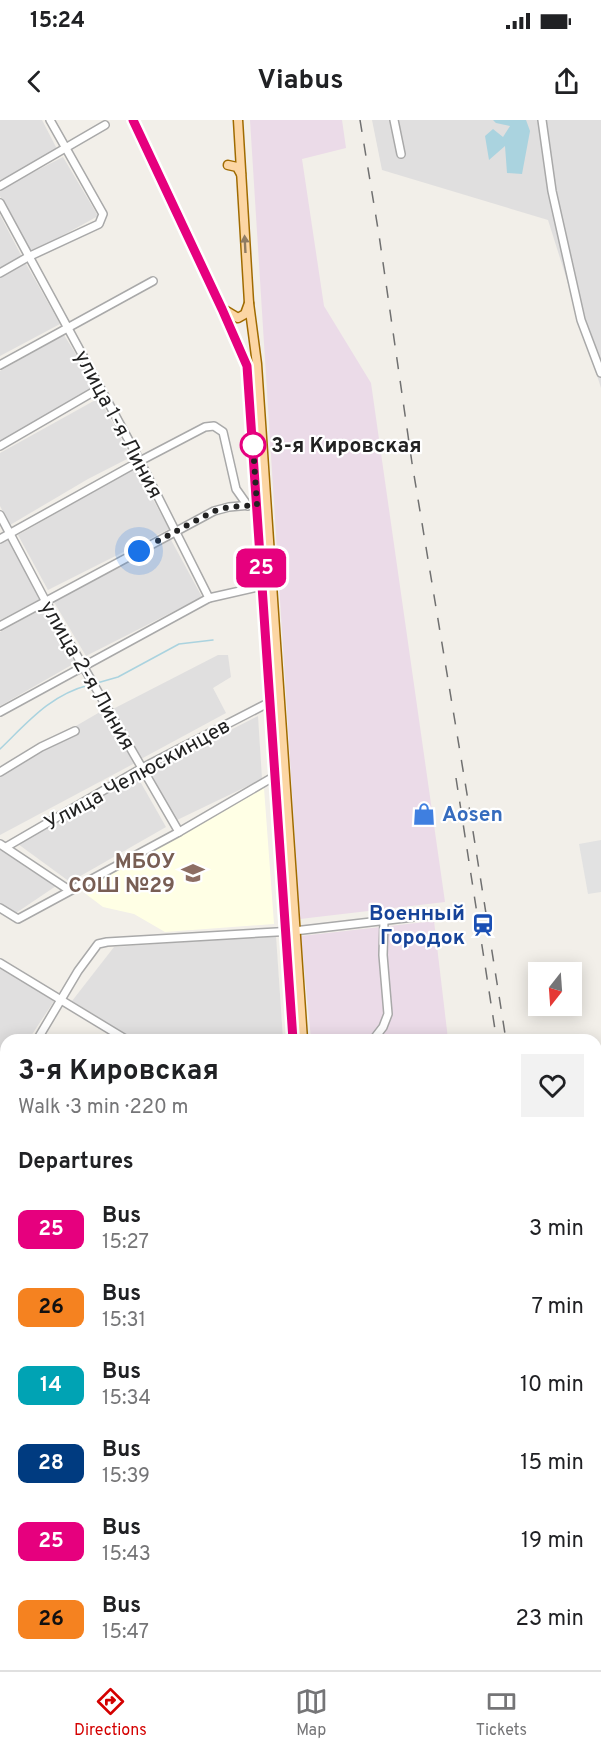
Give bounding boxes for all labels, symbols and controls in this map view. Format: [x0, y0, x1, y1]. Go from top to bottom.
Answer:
text: 15:24 [30, 8, 85, 35]
text: Viabus [258, 64, 343, 98]
icon: back [18, 65, 51, 98]
icon: share [550, 65, 583, 98]
one-way arrow [241, 235, 250, 254]
street label: улица 1-я Линия [67, 346, 168, 504]
marker: 3-я Кировская [240, 432, 266, 458]
place label: 3-я Кировская [271, 433, 422, 460]
your location [124, 536, 154, 566]
line badge: 25 [234, 548, 288, 588]
text: 25 [248, 555, 274, 582]
street label: улица 2-я Линия [33, 596, 140, 755]
street label: Улица Челюскинцев [40, 713, 235, 838]
shop icon: Aosen [411, 801, 437, 827]
place label: Aosen [442, 802, 503, 829]
place label: МБОУ СОШ №29 [68, 849, 175, 900]
school or university icon: МБОУ СОШ №29 [180, 860, 206, 886]
place label: Военный Городок [369, 901, 465, 952]
station icon: Военный Городок [470, 912, 496, 938]
north arrow [528, 962, 582, 1016]
map controls [528, 962, 582, 1016]
text: 3-я Кировская [18, 1054, 219, 1090]
button: heart [521, 1054, 584, 1117]
text: Walk · 3 min · 220 m [18, 1095, 188, 1121]
text: Departures [18, 1149, 134, 1176]
text: Bus [102, 1203, 141, 1230]
text: 25 [38, 1216, 64, 1243]
text: 3 min [529, 1216, 584, 1243]
text: 15:27 [102, 1230, 149, 1256]
text: Bus [102, 1281, 141, 1308]
text: 26 [38, 1294, 64, 1321]
text: 7 min [532, 1294, 584, 1321]
text: 15:31 [102, 1308, 146, 1334]
text: Bus [102, 1359, 141, 1386]
text: 14 [40, 1372, 62, 1399]
text: 10 min [520, 1372, 584, 1399]
text: 15:34 [102, 1386, 151, 1412]
text: Bus [102, 1437, 141, 1464]
text: 28 [38, 1450, 64, 1477]
text: 15 min [520, 1450, 584, 1477]
text: 15:39 [102, 1464, 150, 1490]
text: Bus [102, 1515, 141, 1542]
text: 25 [38, 1528, 64, 1555]
text: 19 min [521, 1528, 584, 1555]
text: 15:43 [102, 1542, 151, 1568]
text: Bus [102, 1593, 141, 1620]
text: 26 [38, 1606, 64, 1633]
text: 23 min [516, 1606, 584, 1633]
text: 15:47 [102, 1620, 149, 1646]
tab: Directions [74, 1685, 147, 1741]
tab: Map [295, 1685, 328, 1741]
tab: Tickets [476, 1685, 527, 1741]

